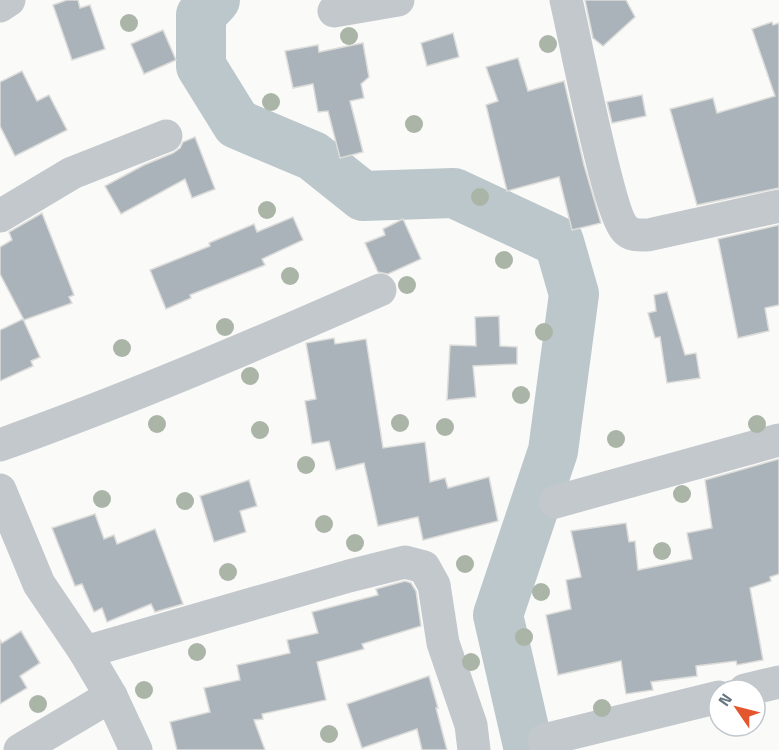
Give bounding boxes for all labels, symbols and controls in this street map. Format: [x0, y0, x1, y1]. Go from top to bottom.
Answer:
north arrow [707, 678, 767, 738]
text: N [712, 688, 738, 711]

